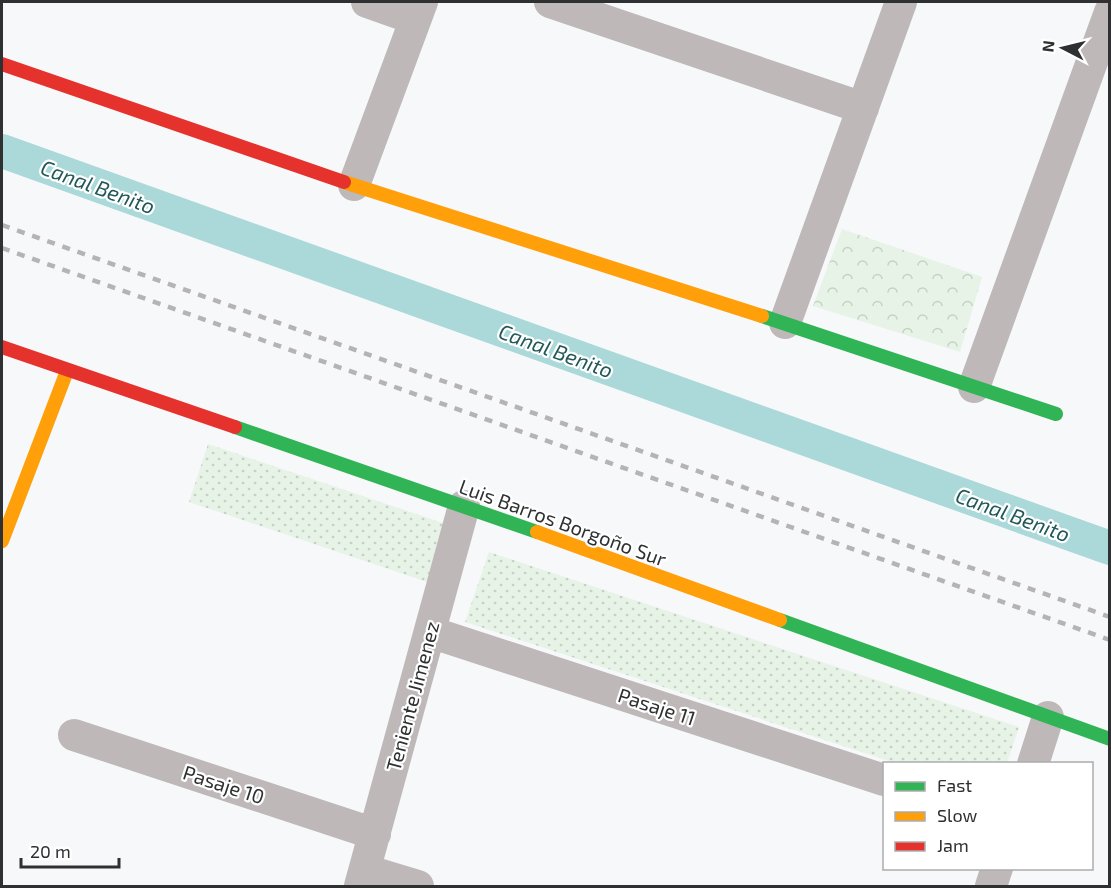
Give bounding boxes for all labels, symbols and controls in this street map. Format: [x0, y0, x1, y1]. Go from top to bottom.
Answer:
north arrow [1033, 18, 1093, 78]
text: N [1037, 39, 1058, 53]
water label: Canal Benito [38, 154, 158, 218]
water label: Canal Benito [496, 318, 616, 382]
street label: Luis Barros Borgoño Sur [456, 473, 670, 571]
water label: Canal Benito [953, 482, 1073, 546]
street label: Teniente Jimenez [380, 618, 444, 774]
street label: Pasaje 11 [615, 682, 699, 730]
street label: Pasaje 10 [180, 760, 268, 808]
legend [883, 762, 1093, 870]
text: Fast [937, 774, 972, 796]
text: Slow [937, 804, 978, 826]
scale bar [21, 831, 118, 869]
text: Jam [937, 834, 969, 856]
text: 20 m [30, 840, 71, 862]

